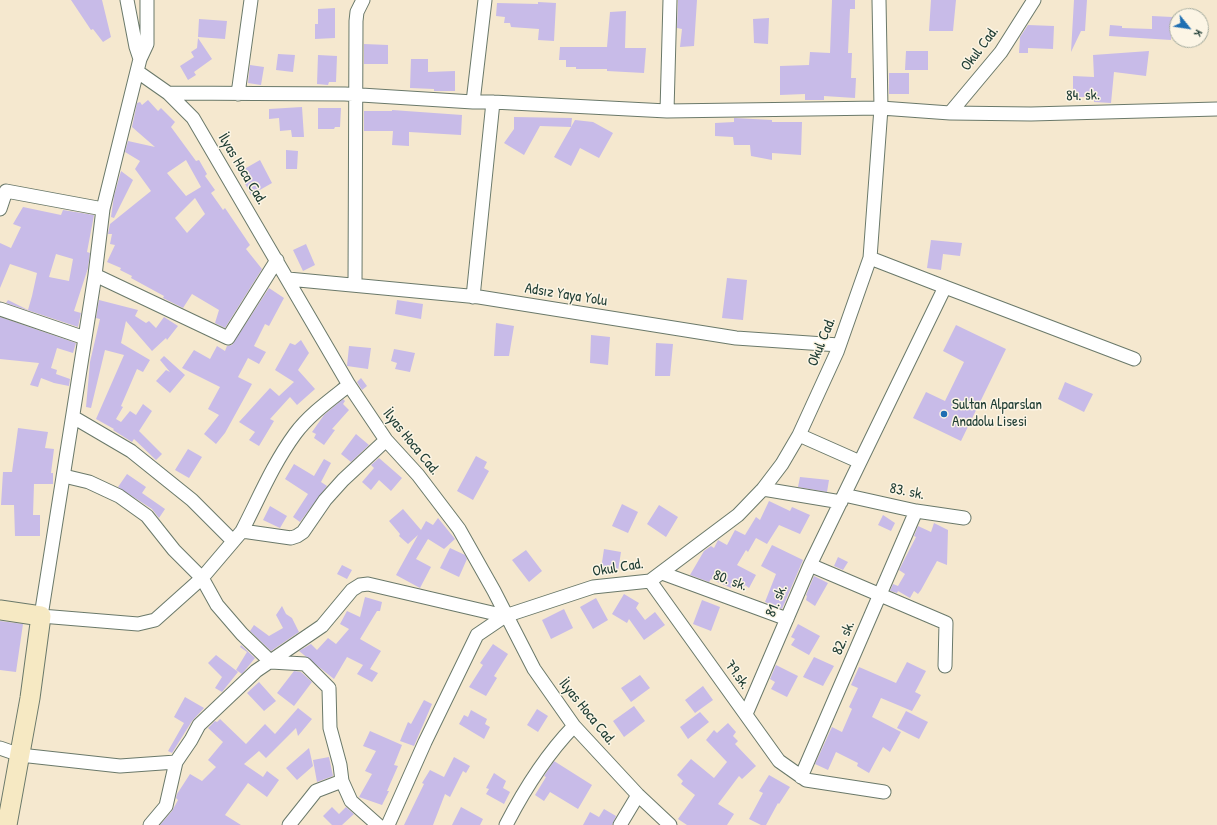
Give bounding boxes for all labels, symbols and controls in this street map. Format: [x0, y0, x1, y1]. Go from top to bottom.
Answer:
north arrow [1169, 8, 1209, 48]
street label: Okul Cad. [957, 23, 1003, 75]
text: K [1191, 27, 1206, 39]
street label: 84. sk. [1066, 86, 1100, 106]
street label: İlyas Hoca Cad. [214, 130, 270, 208]
street label: Adsız Yaya Yolu [524, 280, 608, 310]
street label: Okul Cad. [804, 315, 840, 369]
place label: Sultan Alparslan Anadolu Lisesi [952, 396, 1042, 431]
street label: İlyas Hoca Cad. [379, 405, 443, 479]
marker: Sultan Alparslan Anadolu Lisesi [939, 409, 949, 419]
street label: 83. sk. [888, 480, 926, 504]
street label: Okul Cad. [591, 555, 645, 581]
street label: 80. sk. [710, 567, 750, 595]
street label: 81. sk. [762, 582, 792, 620]
street label: 82. sk. [829, 618, 859, 658]
street label: 79.sk. [721, 657, 753, 693]
street label: İlyas Hoca Cad. [555, 675, 619, 749]

